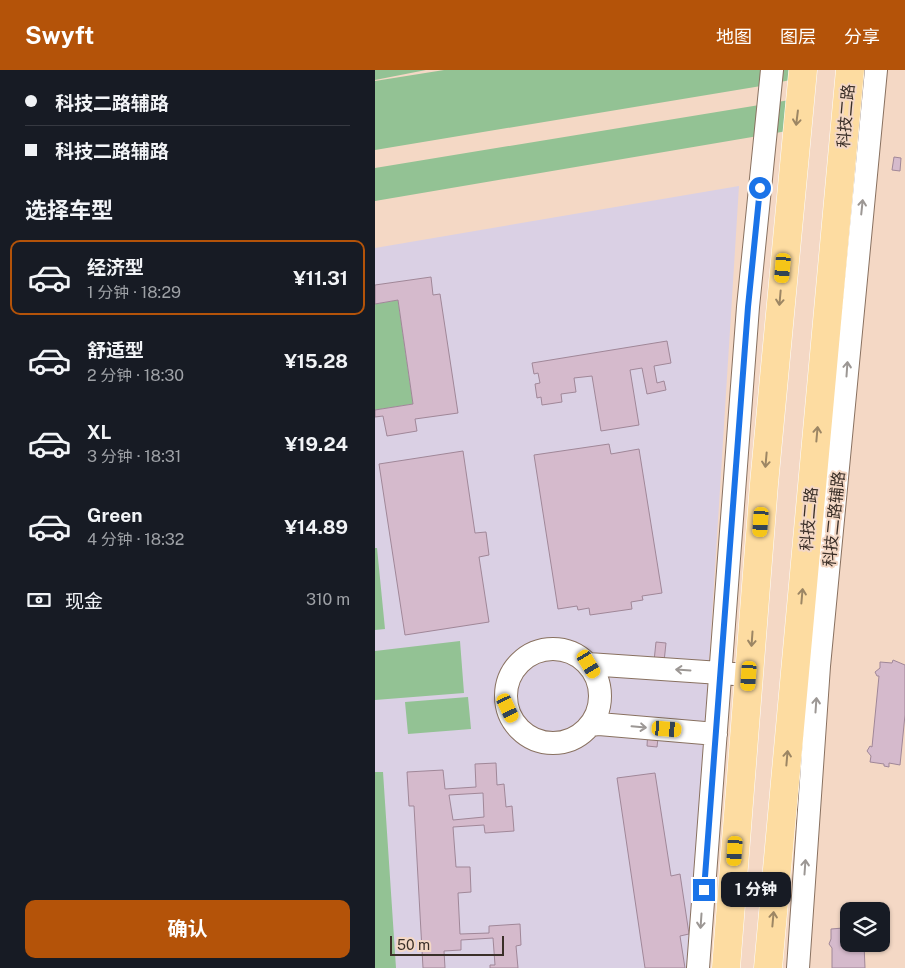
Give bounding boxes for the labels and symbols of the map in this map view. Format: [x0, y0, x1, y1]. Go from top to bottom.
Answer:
street label: 科技二路 [834, 83, 858, 149]
one-way arrow [792, 110, 802, 126]
route start [749, 177, 771, 199]
one-way arrow [857, 199, 867, 215]
car [774, 252, 791, 284]
one-way arrow [776, 289, 785, 305]
one-way arrow [842, 361, 852, 377]
one-way arrow [812, 426, 822, 442]
one-way arrow [761, 451, 771, 467]
street label: 科技二路辅路 [820, 470, 848, 568]
street label: 科技二路 [797, 486, 821, 552]
car [752, 507, 769, 537]
one-way arrow [798, 588, 807, 604]
one-way arrow [747, 631, 756, 647]
car [574, 647, 603, 681]
car [740, 661, 757, 691]
one-way arrow [675, 666, 691, 675]
car [494, 691, 521, 725]
one-way arrow [812, 697, 821, 713]
car [651, 720, 682, 738]
one-way arrow [630, 722, 646, 732]
one-way arrow [783, 750, 792, 766]
car [726, 836, 743, 866]
one-way arrow [800, 859, 809, 875]
callout: 1 分钟 [721, 872, 791, 908]
route end [693, 879, 715, 901]
one-way arrow [768, 912, 777, 928]
one-way arrow [697, 913, 706, 929]
scale bar [390, 933, 504, 956]

